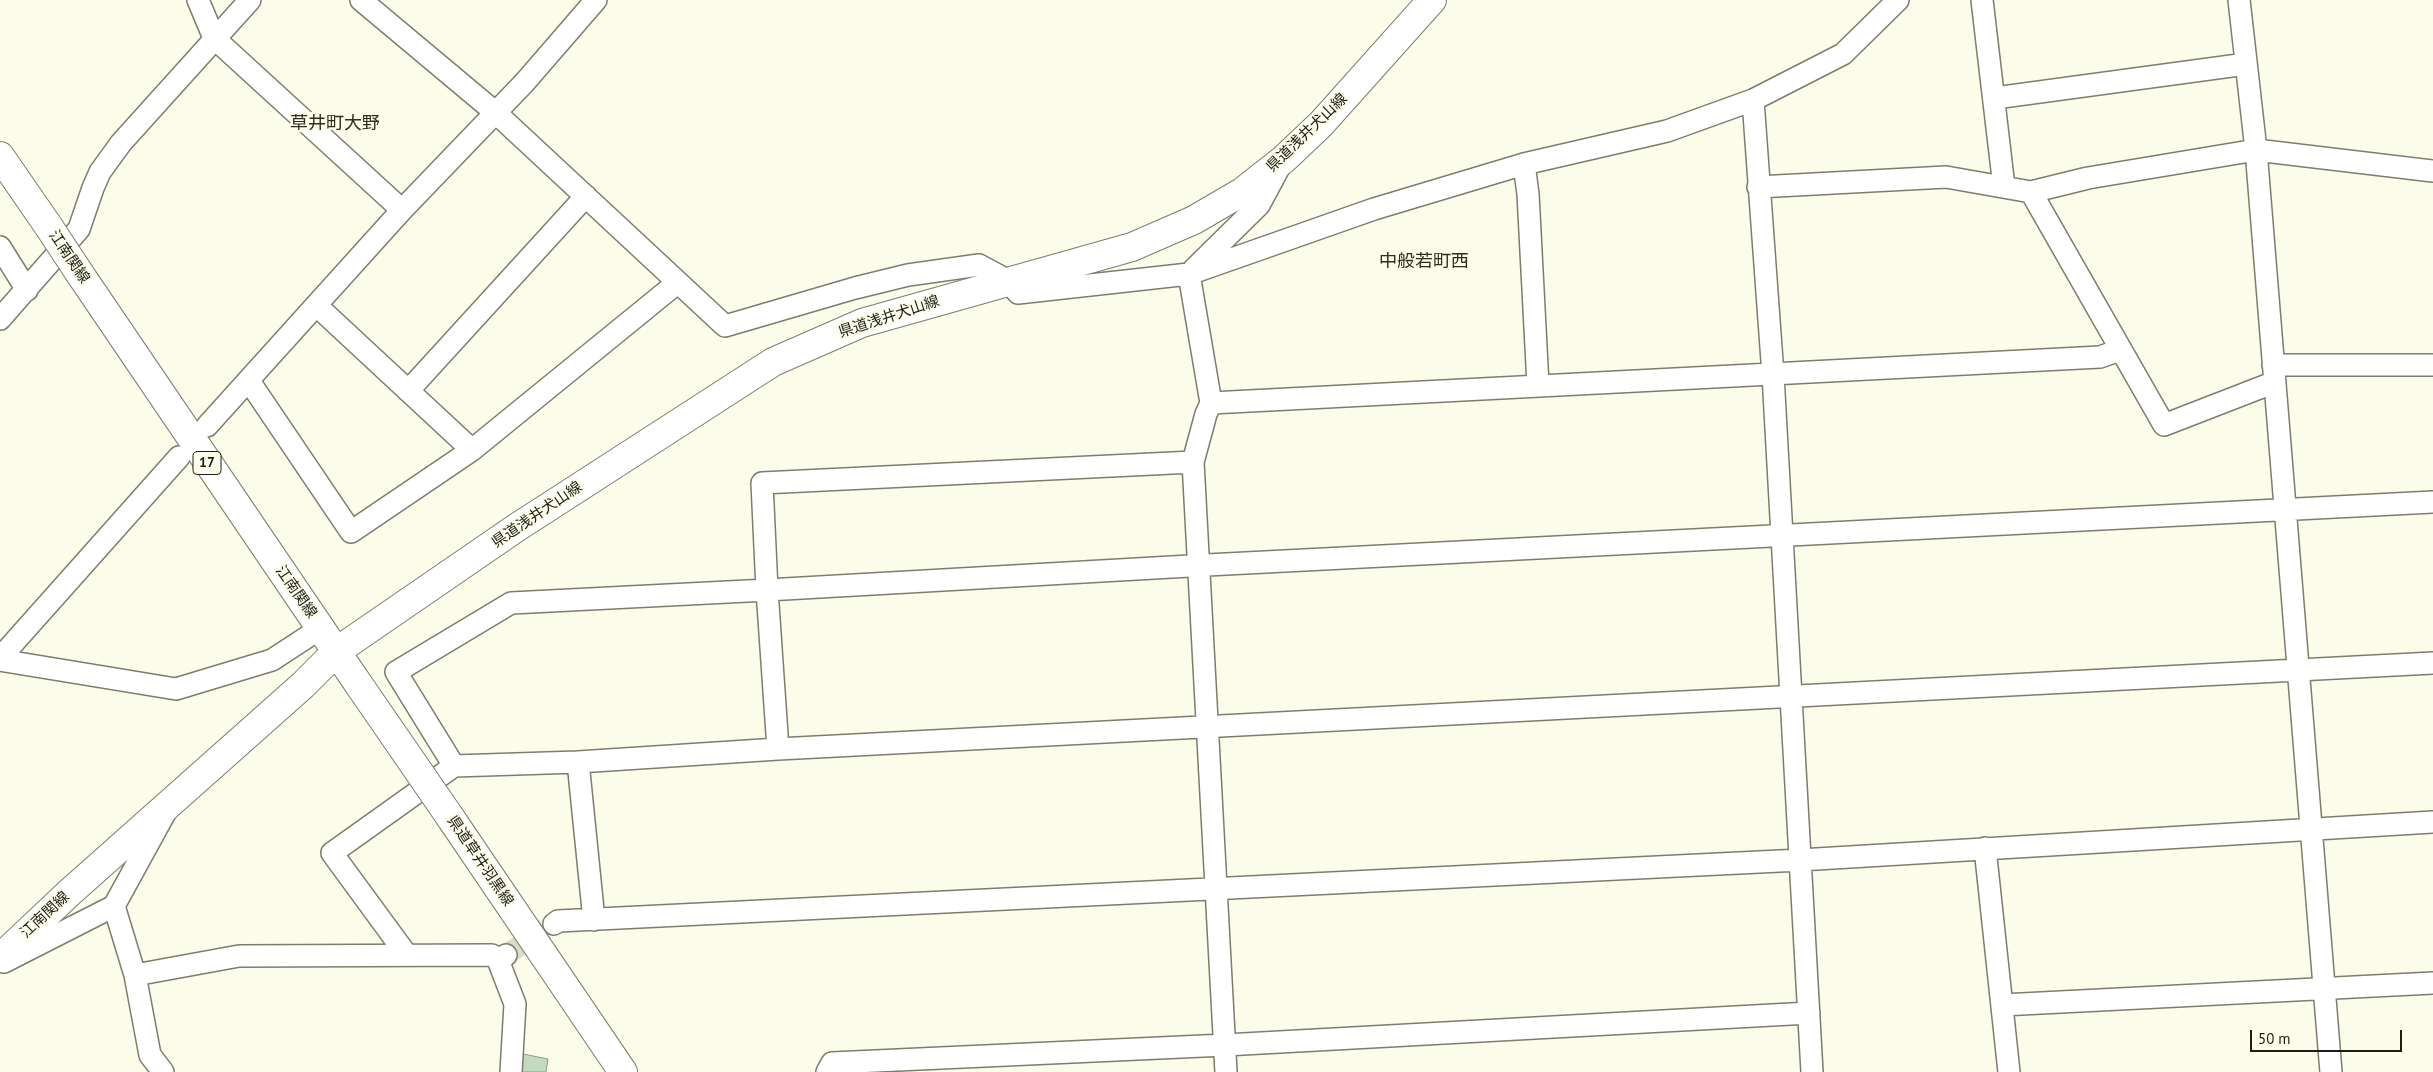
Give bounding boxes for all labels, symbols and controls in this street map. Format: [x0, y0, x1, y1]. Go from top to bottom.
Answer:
street label: 県道浅井犬山線 [1263, 90, 1351, 176]
district label: 草井町大野 [290, 113, 380, 135]
street label: 江南関線 [45, 227, 93, 287]
district label: 中般若町西 [1379, 251, 1469, 273]
street label: 県道浅井犬山線 [836, 292, 942, 342]
road number: 17 [193, 452, 221, 474]
street label: 県道浅井犬山線 [488, 478, 586, 552]
street label: 江南関線 [271, 562, 321, 622]
street label: 県道草井羽黒線 [443, 812, 517, 910]
street label: 江南関線 [17, 888, 73, 942]
scale bar [2253, 1020, 2406, 1052]
text: 50 m [2258, 1029, 2291, 1048]

